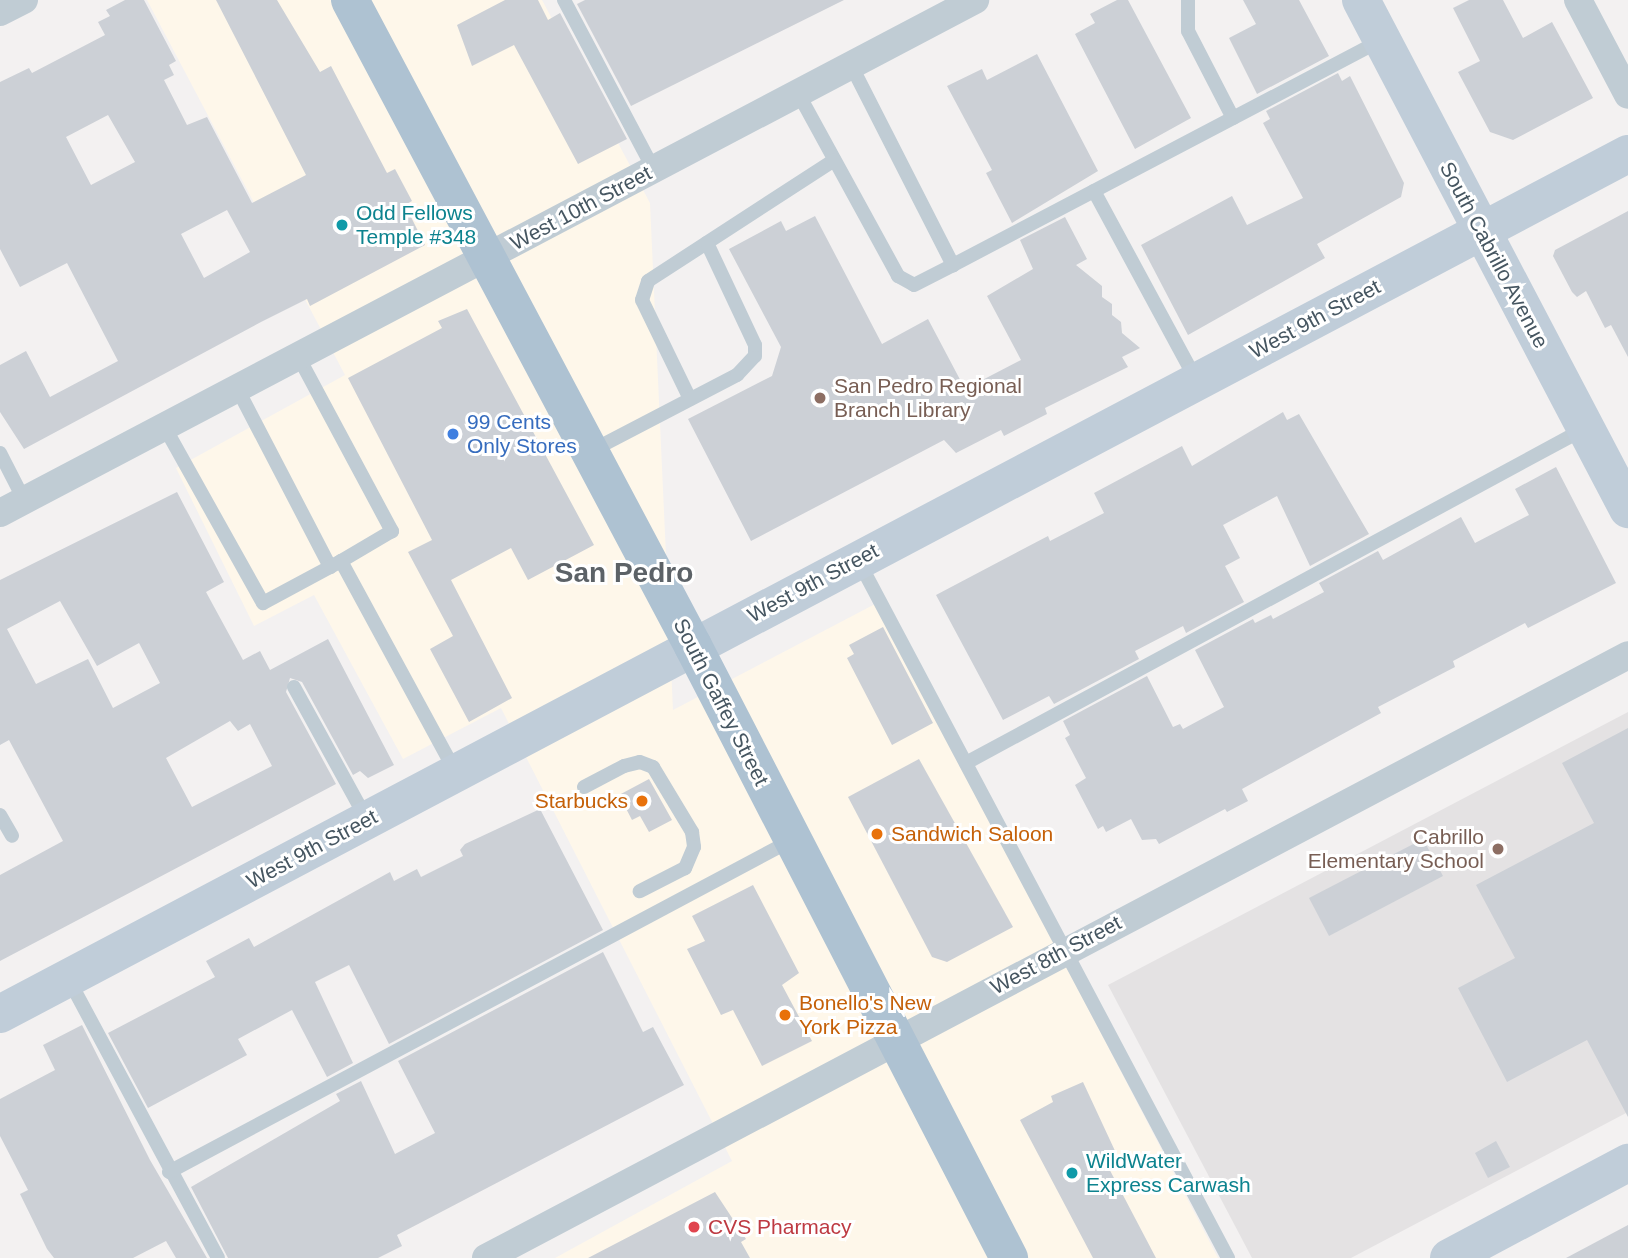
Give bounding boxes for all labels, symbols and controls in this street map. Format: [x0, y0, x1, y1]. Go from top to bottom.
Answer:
street label: South Cabrillo Avenue [1434, 157, 1554, 353]
street label: West 10th Street [506, 160, 656, 256]
place label: Odd Fellows Temple #348 [356, 200, 476, 250]
marker: Odd Fellows Temple #348 [334, 217, 350, 233]
street label: West 9th Street [1245, 274, 1385, 364]
place label: San Pedro Regional Branch Library [834, 373, 1022, 423]
marker: San Pedro Regional Branch Library [812, 390, 828, 406]
place label: 99 Cents Only Stores [467, 409, 577, 459]
marker: 99 Cents Only Stores [445, 426, 461, 442]
street label: West 9th Street [743, 538, 883, 628]
district label: San Pedro [555, 556, 693, 590]
street label: South Gaffey Street [668, 614, 774, 790]
place label: Starbucks [535, 788, 628, 814]
marker: Starbucks [634, 793, 650, 809]
street label: West 9th Street [242, 804, 382, 894]
place label: Sandwich Saloon [891, 821, 1053, 847]
place label: Cabrillo Elementary School [1308, 824, 1484, 874]
marker: Sandwich Saloon [869, 826, 885, 842]
marker: Cabrillo Elementary School [1490, 841, 1506, 857]
street label: West 8th Street [986, 910, 1126, 1000]
place label: Bonello's New York Pizza [799, 990, 931, 1040]
marker: Bonello's New York Pizza [777, 1007, 793, 1023]
place label: WildWater Express Carwash [1086, 1148, 1251, 1198]
marker: WildWater Express Carwash [1064, 1165, 1080, 1181]
place label: CVS Pharmacy [708, 1214, 852, 1240]
marker: CVS Pharmacy [686, 1219, 702, 1235]

